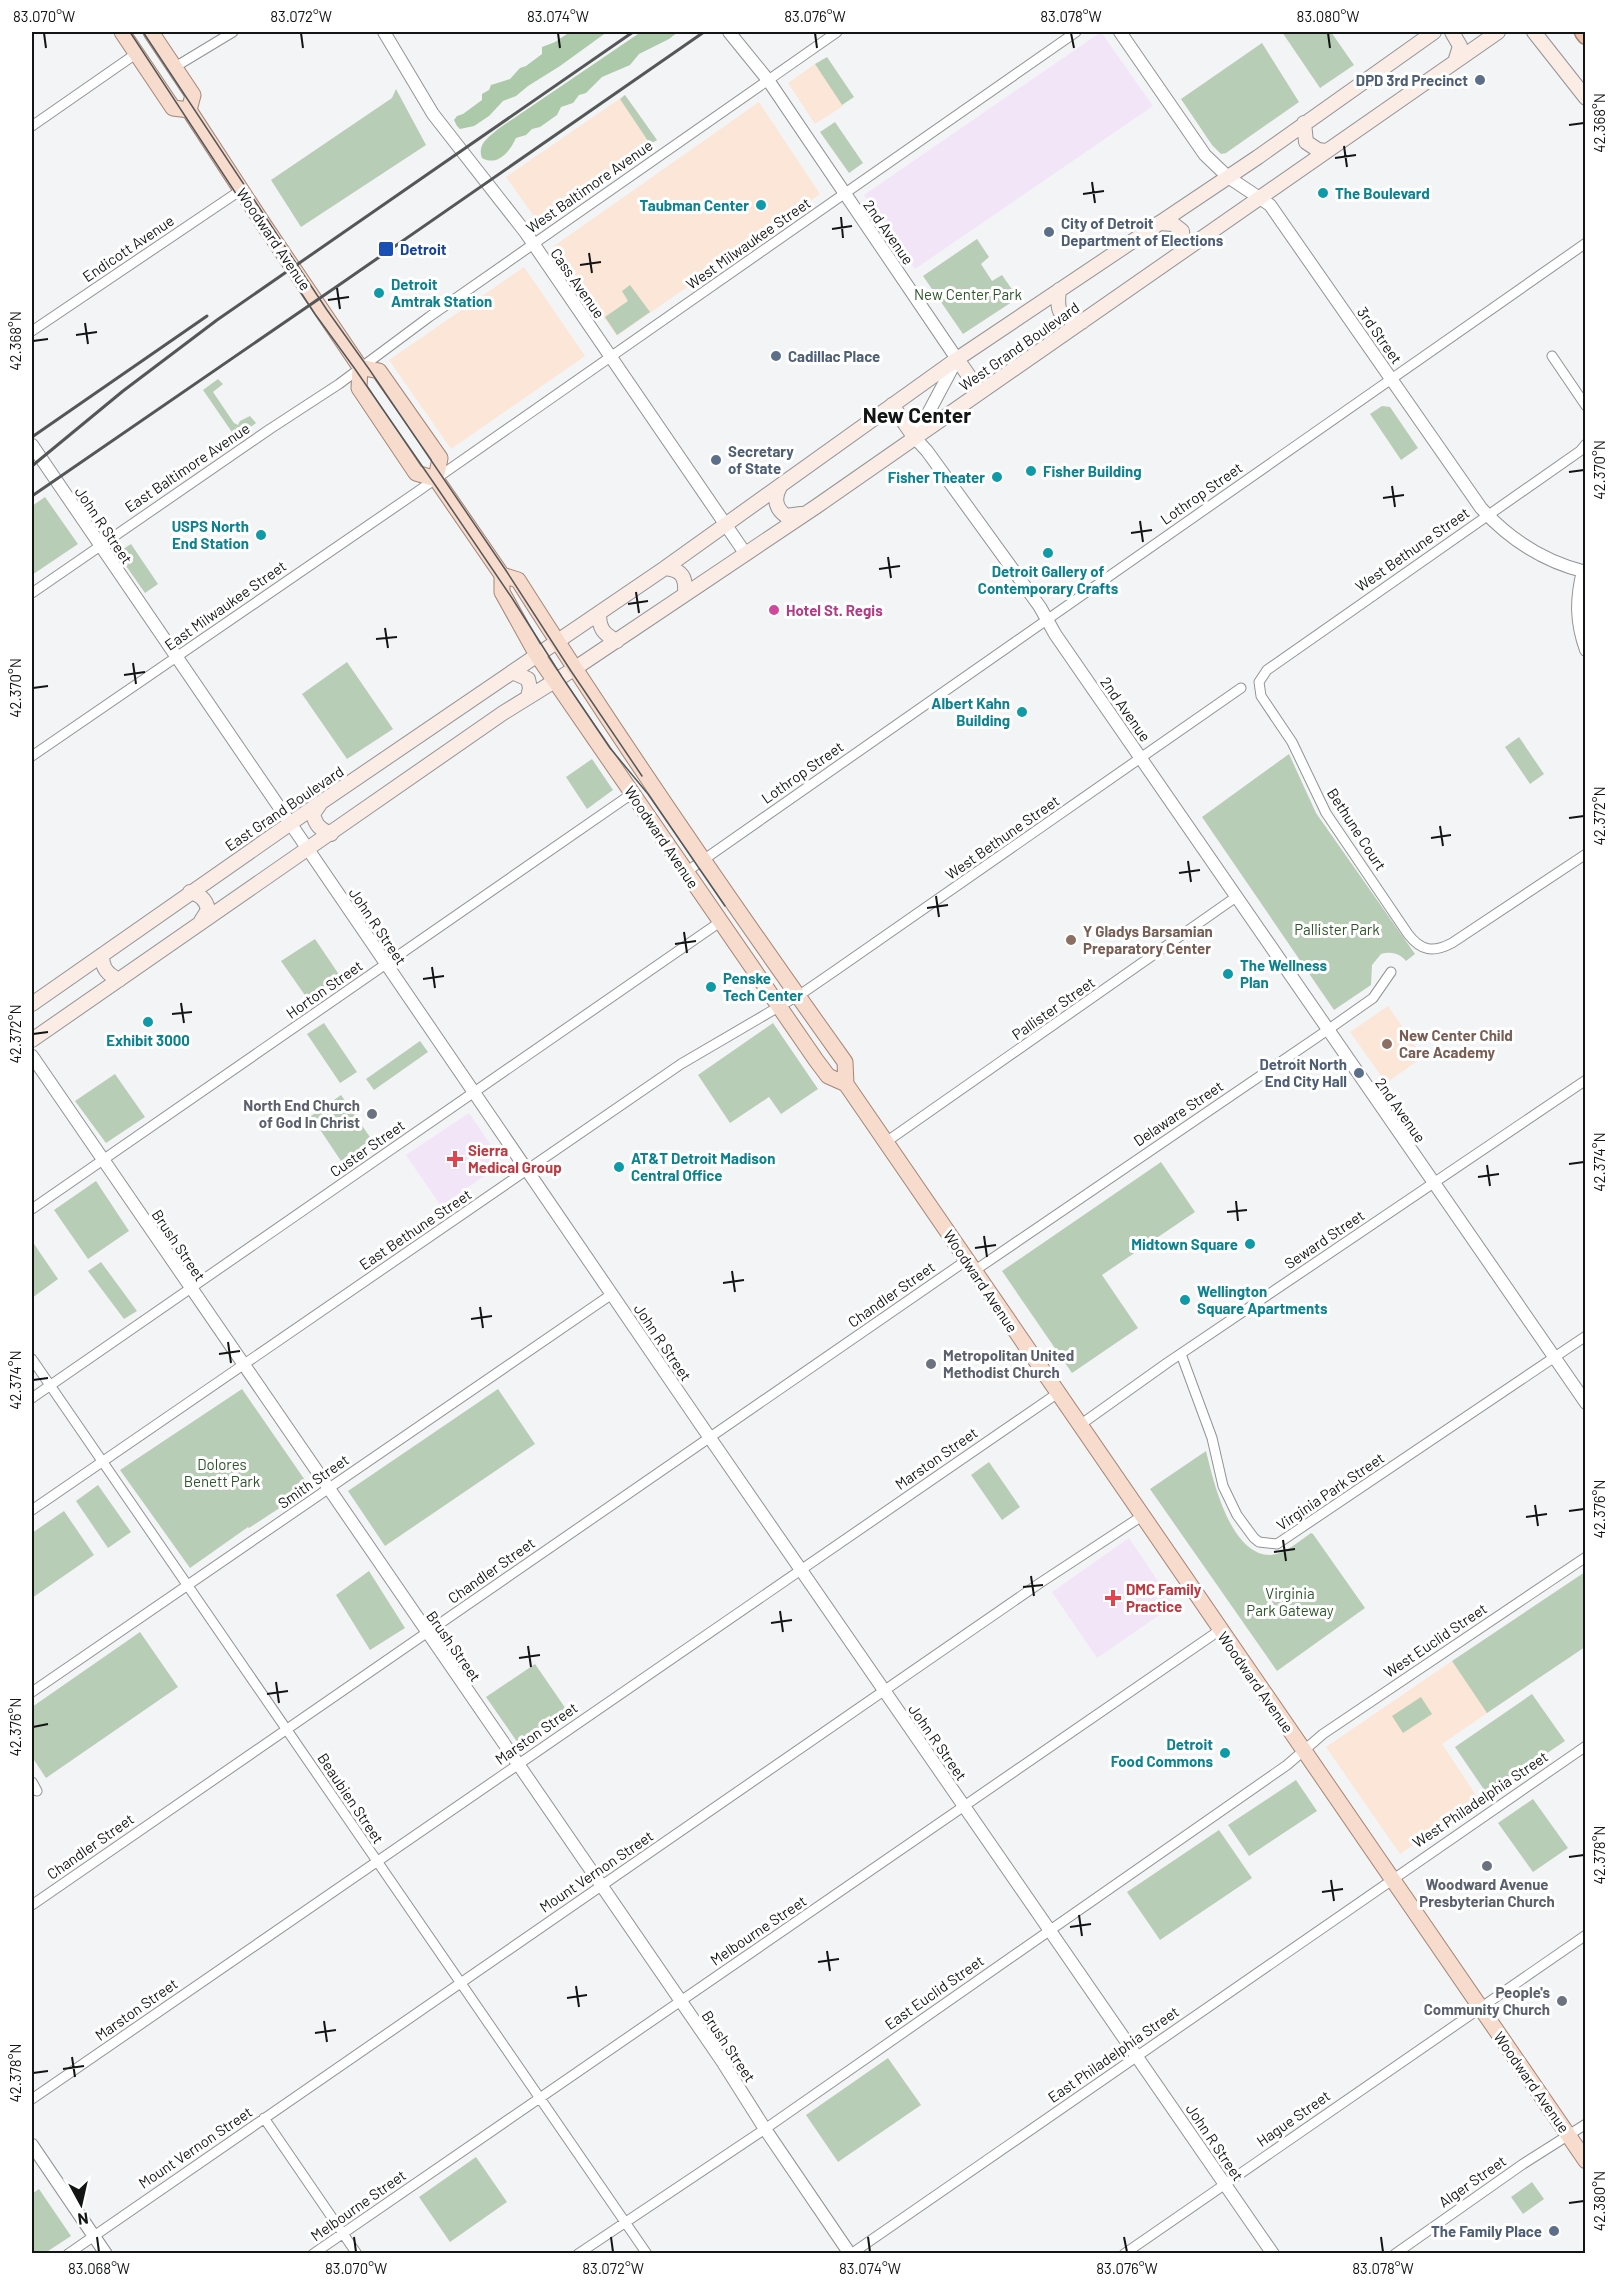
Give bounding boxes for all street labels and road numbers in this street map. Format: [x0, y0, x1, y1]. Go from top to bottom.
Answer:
street label: West Baltimore Avenue [522, 136, 656, 236]
street label: Woodward Avenue [233, 184, 315, 294]
street label: West Milwaukee Street [682, 193, 814, 293]
street label: 2nd Avenue [860, 196, 918, 268]
street label: Endicott Avenue [79, 211, 177, 285]
street label: Cass Avenue [547, 244, 609, 322]
street label: West Grand Boulevard [955, 298, 1083, 394]
street label: 3rd Street [1354, 303, 1406, 367]
street label: East Baltimore Avenue [121, 419, 253, 515]
street label: Lothrop Street [1157, 458, 1245, 528]
street label: John R Street [72, 483, 136, 567]
street label: West Bethune Street [1352, 503, 1472, 595]
street label: East Milwaukee Street [161, 556, 289, 654]
street label: 2nd Avenue [1097, 673, 1155, 745]
street label: Lothrop Street [758, 737, 846, 807]
street label: East Grand Boulevard [221, 762, 347, 854]
street label: Woodward Avenue [621, 782, 703, 892]
street label: Bethune Court [1324, 785, 1390, 873]
street label: West Bethune Street [942, 791, 1062, 883]
street label: John R Street [346, 884, 410, 968]
street label: Horton Street [282, 956, 366, 1022]
street label: Pallister Street [1008, 973, 1098, 1043]
street label: 2nd Avenue [1372, 1074, 1430, 1146]
street label: Delaware Street [1130, 1076, 1226, 1150]
street label: Custer Street [326, 1116, 408, 1180]
street label: East Bethune Street [356, 1185, 474, 1273]
street label: Brush Street [149, 1206, 209, 1284]
street label: Seward Street [1281, 1206, 1367, 1272]
street label: Woodward Avenue [940, 1226, 1022, 1336]
street label: Chandler Street [844, 1257, 938, 1331]
street label: John R Street [631, 1300, 695, 1384]
street label: Marston Street [891, 1423, 981, 1493]
street label: Virginia Park Street [1273, 1448, 1387, 1534]
street label: Smith Street [274, 1450, 352, 1512]
street label: Chandler Street [444, 1533, 538, 1607]
street label: West Euclid Street [1380, 1599, 1490, 1681]
street label: Brush Street [423, 1607, 485, 1685]
street label: Woodward Avenue [1214, 1628, 1298, 1736]
street label: Marston Street [491, 1698, 581, 1768]
street label: John R Street [905, 1700, 971, 1784]
street label: West Philadelphia Street [1409, 1747, 1551, 1851]
street label: Beaubien Street [314, 1749, 388, 1847]
street label: Chandler Street [43, 1809, 137, 1883]
street label: Mount Vernon Street [536, 1826, 656, 1916]
street label: Melbourne Street [707, 1891, 809, 1969]
street label: East Euclid Street [881, 1951, 987, 2033]
street label: Marston Street [91, 1974, 181, 2044]
street label: East Philadelphia Street [1044, 2002, 1182, 2106]
street label: Brush Street [699, 2007, 759, 2085]
street label: Woodward Avenue [1490, 2028, 1574, 2136]
street label: Hague Street [1253, 2086, 1333, 2150]
street label: John R Street [1183, 2100, 1247, 2184]
street label: Mount Vernon Street [135, 2102, 255, 2192]
street label: Alger Street [1435, 2151, 1509, 2211]
street label: Melbourne Street [307, 2166, 409, 2244]

